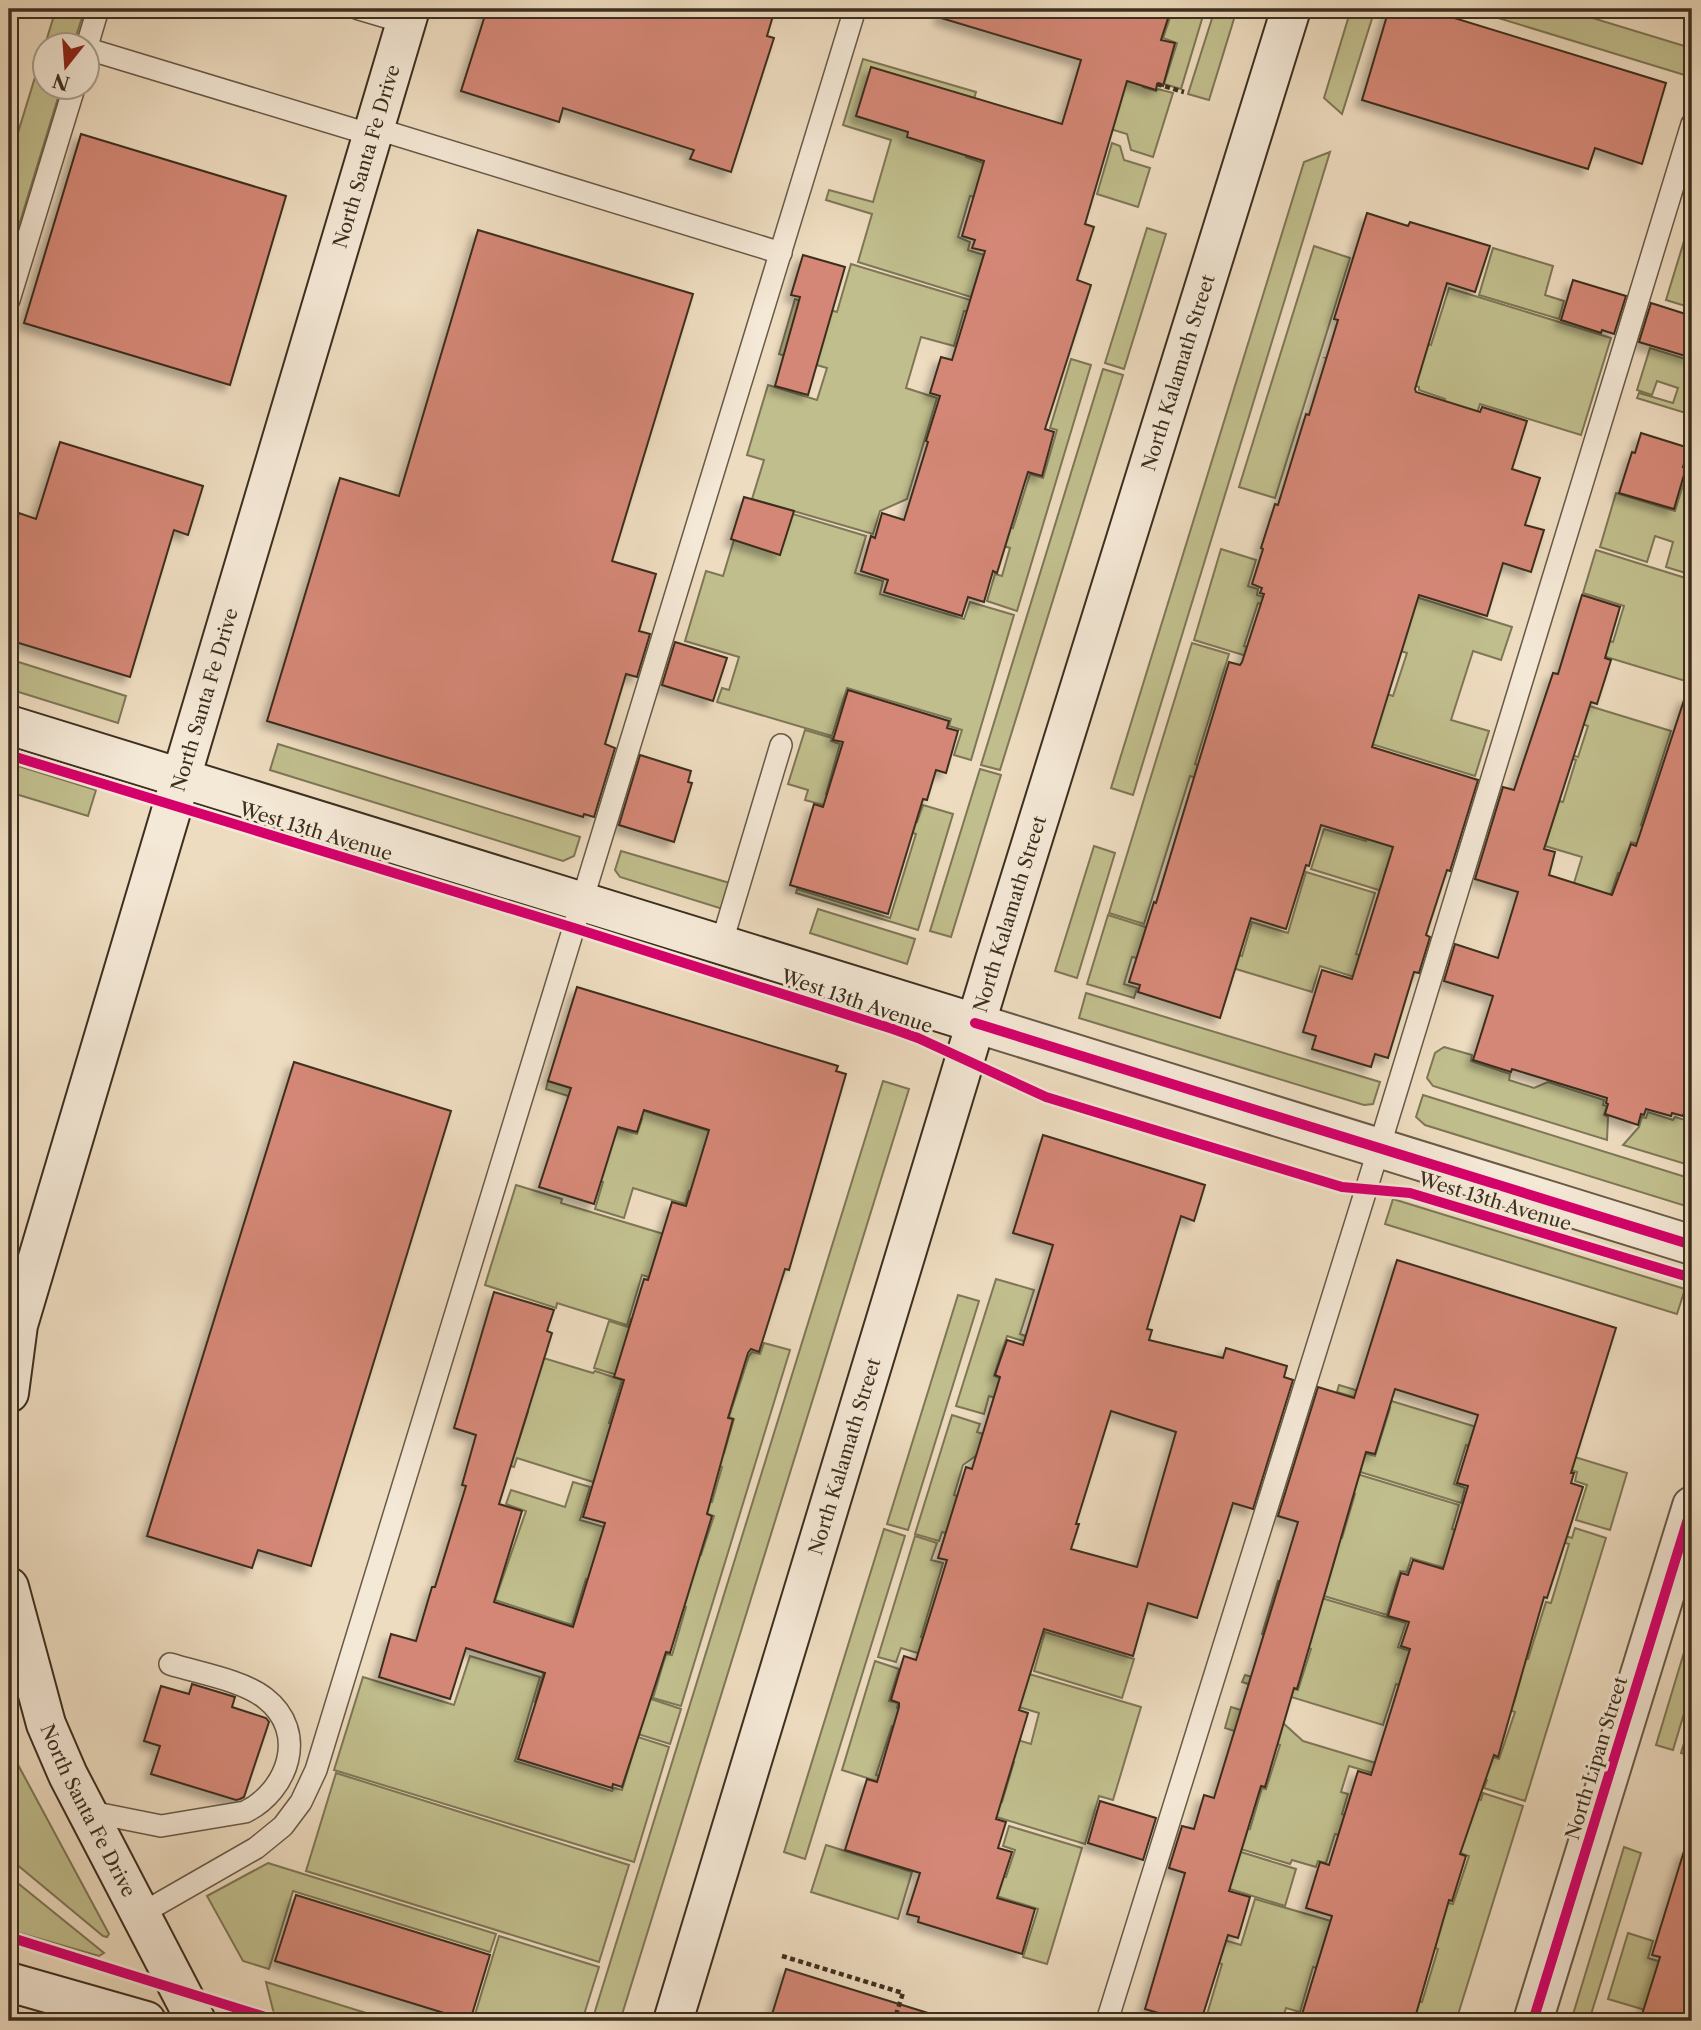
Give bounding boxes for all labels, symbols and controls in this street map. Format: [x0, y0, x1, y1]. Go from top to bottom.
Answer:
north arrow [32, 32, 102, 102]
street label: North Santa Fe Drive [328, 62, 405, 251]
text: N [50, 68, 72, 95]
street label: North Kalamath Street [1137, 271, 1220, 474]
street label: North Santa Fe Drive [167, 606, 243, 794]
street label: West 13th Avenue [236, 797, 395, 866]
street label: North Kalamath Street [969, 813, 1051, 1015]
street label: West 13th Avenue [777, 964, 936, 1038]
street label: West 13th Avenue [1415, 1167, 1574, 1236]
street label: North Kalamath Street [804, 1355, 886, 1558]
street label: North Lipan Street [1561, 1674, 1632, 1842]
street label: North Santa Fe Drive [35, 1721, 140, 1901]

